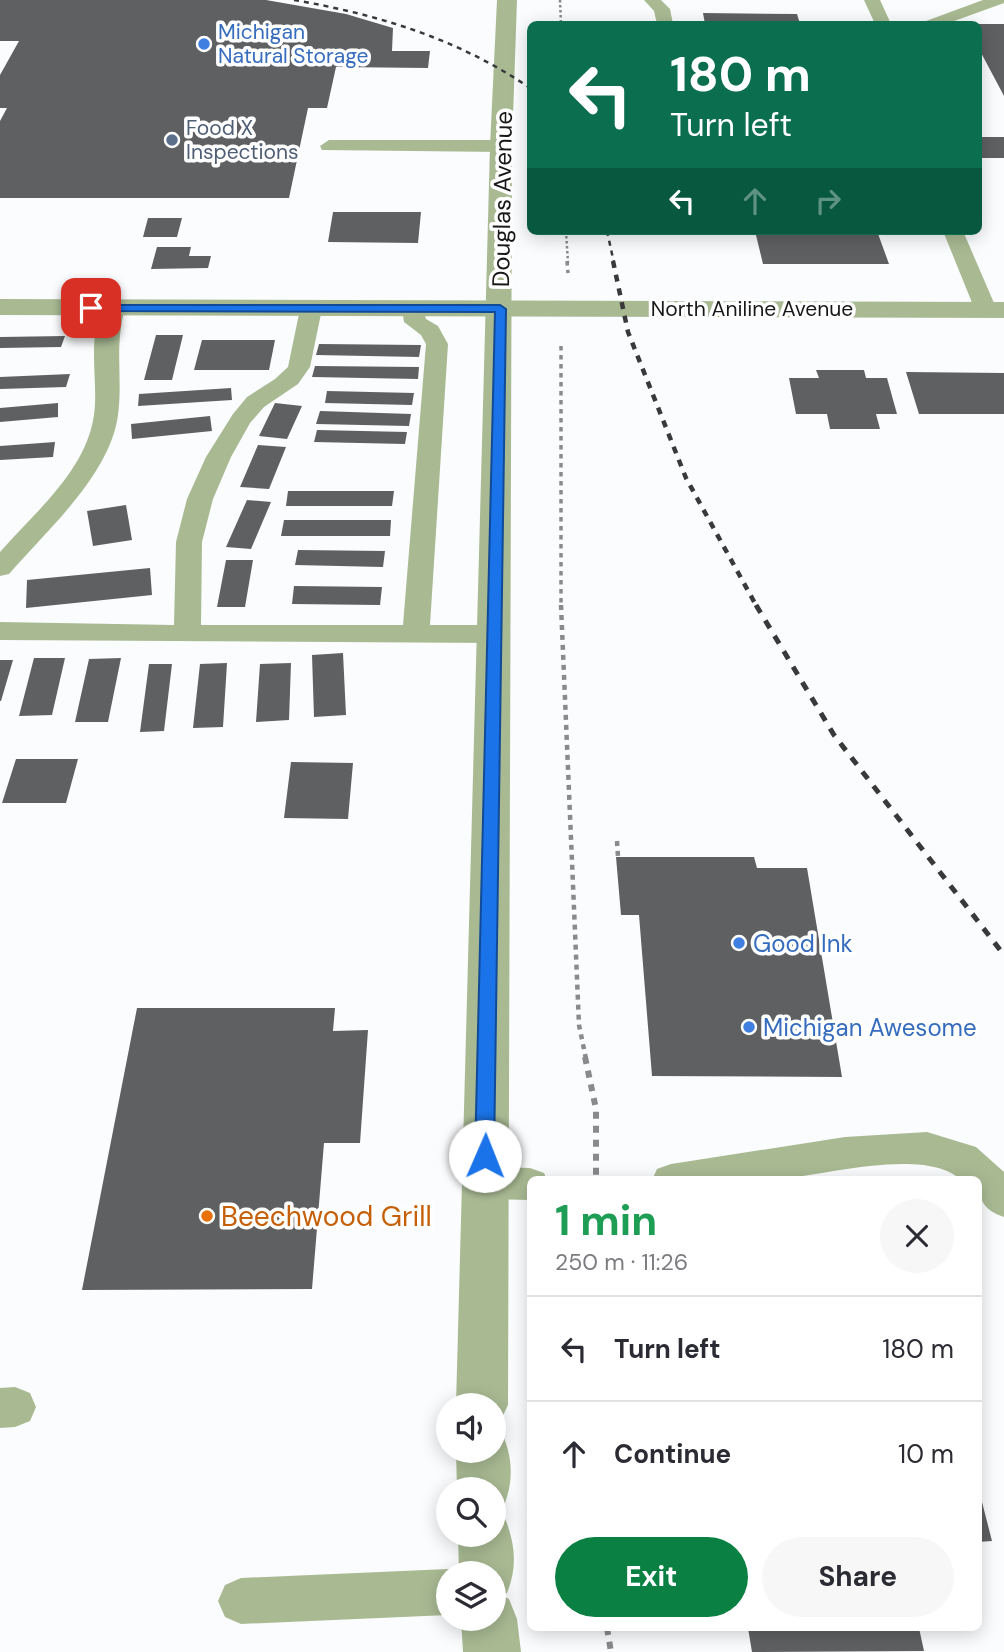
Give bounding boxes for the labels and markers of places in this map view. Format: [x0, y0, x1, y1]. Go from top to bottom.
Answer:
place label: Michigan Natural Storage [218, 18, 368, 70]
marker: Michigan Natural Storage [196, 36, 212, 52]
place label: Food X Inspections [186, 114, 299, 166]
marker: Food X Inspections [164, 132, 180, 148]
pin [61, 278, 121, 338]
place label: Good Ink [753, 928, 853, 959]
marker: Good Ink [731, 935, 747, 951]
place label: Michigan Awesome [763, 1012, 977, 1043]
marker: Michigan Awesome [741, 1019, 757, 1035]
place label: Beechwood Grill [221, 1198, 432, 1235]
marker: Beechwood Grill [199, 1208, 215, 1224]

